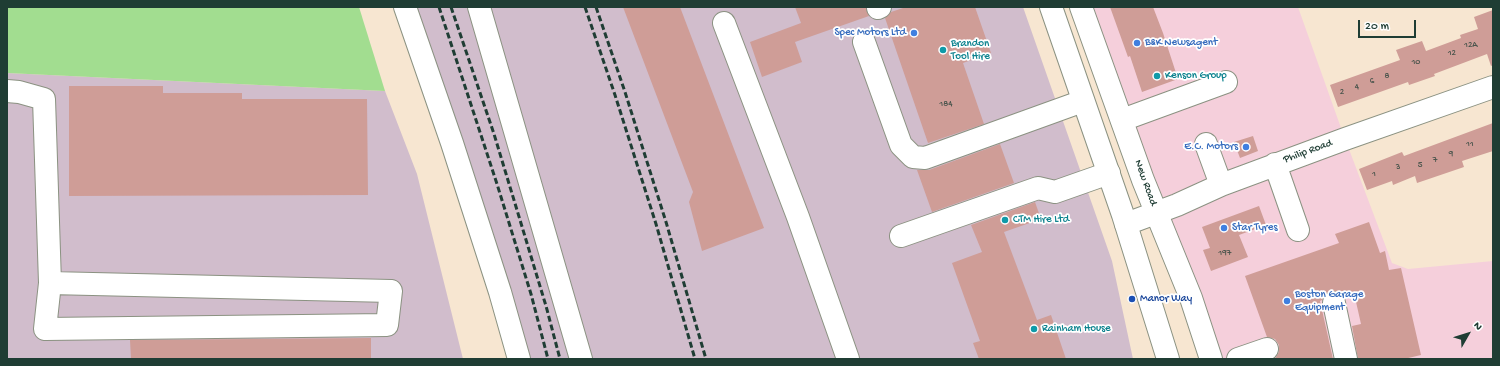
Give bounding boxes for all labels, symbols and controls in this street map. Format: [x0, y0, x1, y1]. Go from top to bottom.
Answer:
scale bar [1360, 12, 1418, 38]
text: 20 m [1365, 20, 1389, 34]
place label: Spec Motors Ltd [834, 26, 906, 40]
marker: Spec Motors Ltd [909, 28, 919, 38]
place label: B&K Newsagent [1145, 36, 1218, 50]
place label: Brandon Tool Hire [951, 37, 990, 63]
marker: B&K Newsagent [1132, 38, 1142, 48]
house number: 12A [1464, 41, 1478, 51]
marker: Brandon Tool Hire [938, 45, 948, 55]
house number: 12 [1448, 49, 1456, 59]
house number: 10 [1412, 58, 1420, 68]
place label: Kenson Group [1165, 69, 1227, 83]
marker: Kenson Group [1152, 71, 1162, 81]
house number: 8 [1385, 72, 1389, 82]
house number: 6 [1370, 77, 1374, 87]
house number: 4 [1355, 83, 1359, 93]
house number: 2 [1340, 88, 1344, 98]
house number: 184 [940, 100, 952, 110]
street label: Philip Road [1282, 137, 1334, 167]
place label: E.C. Motors [1184, 140, 1238, 154]
house number: 11 [1466, 140, 1474, 150]
marker: E.C. Motors [1241, 142, 1251, 152]
house number: 9 [1449, 150, 1453, 160]
house number: 7 [1433, 156, 1437, 166]
street label: New Road [1131, 158, 1159, 208]
house number: 5 [1418, 161, 1422, 171]
house number: 3 [1396, 163, 1400, 173]
house number: 1 [1372, 170, 1376, 180]
place label: CTM Hire Ltd [1013, 213, 1069, 227]
marker: CTM Hire Ltd [1000, 215, 1010, 225]
place label: Star Tyres [1232, 221, 1277, 235]
marker: Star Tyres [1219, 223, 1229, 233]
house number: 197 [1219, 249, 1231, 259]
place label: Boston Garage Equipment [1295, 288, 1363, 314]
place label: Manor Way [1140, 292, 1192, 306]
marker: Manor Way [1127, 294, 1137, 304]
marker: Boston Garage Equipment [1282, 296, 1292, 306]
north arrow [1448, 314, 1488, 354]
text: N [1470, 320, 1484, 333]
place label: Rainham House [1042, 322, 1111, 336]
marker: Rainham House [1029, 324, 1039, 334]

